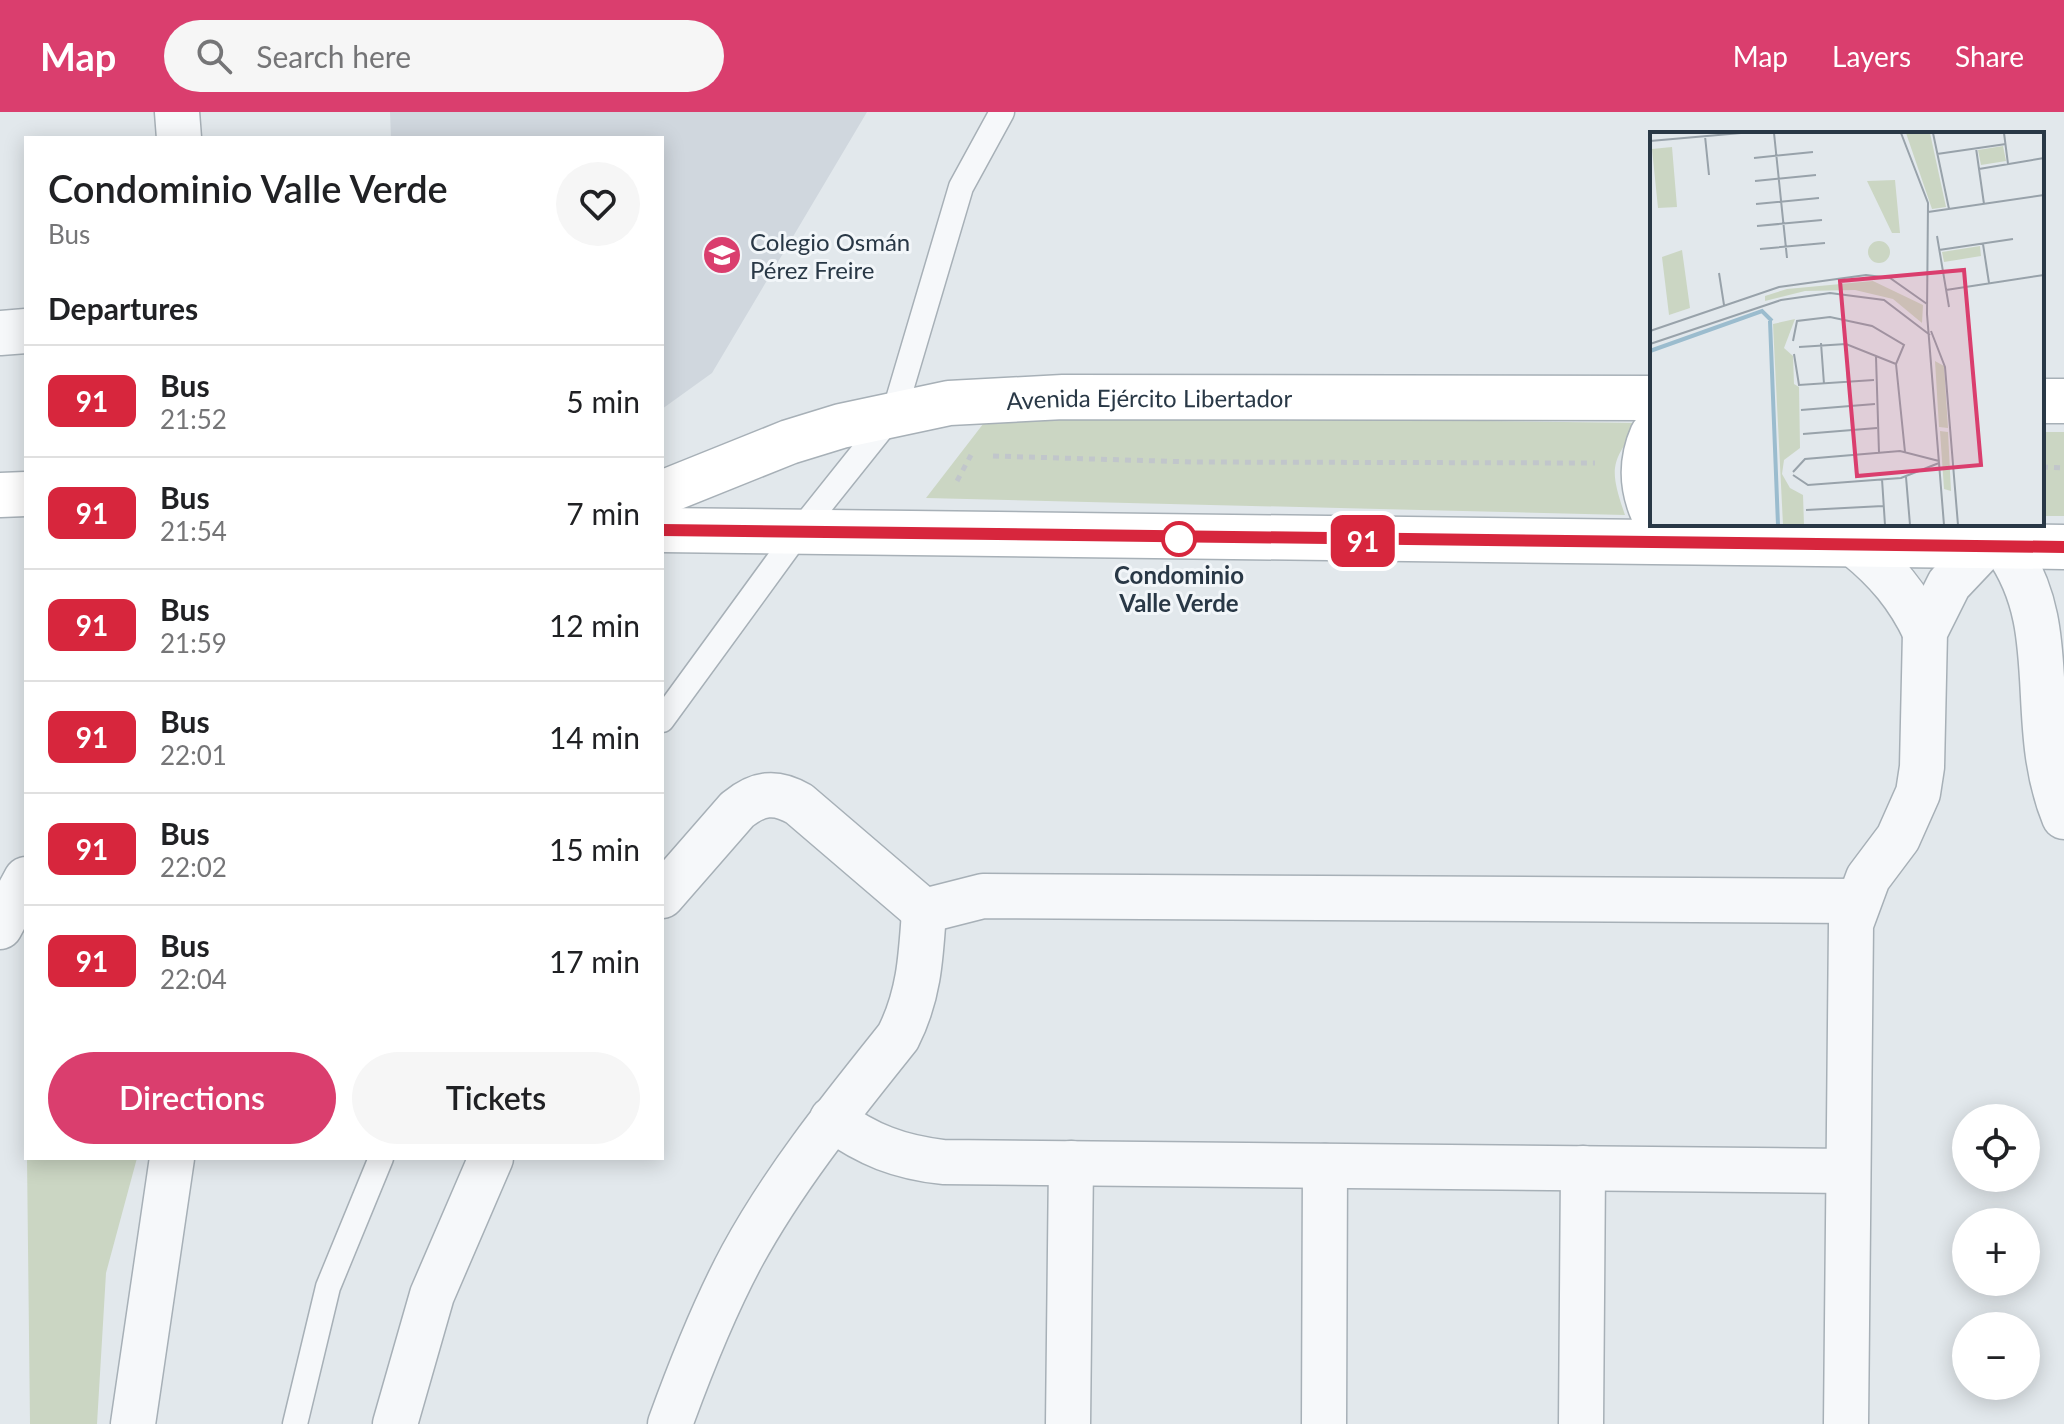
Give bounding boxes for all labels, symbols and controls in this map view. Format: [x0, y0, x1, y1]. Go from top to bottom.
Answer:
search box [164, 20, 724, 92]
text: Map [40, 33, 116, 79]
icon: search [192, 34, 236, 78]
text: Search here [256, 38, 411, 74]
text: Map [1733, 39, 1788, 73]
text: Layers [1832, 39, 1911, 73]
text: Share [1955, 39, 2024, 73]
inset map [1650, 132, 2044, 526]
button: heart [556, 162, 640, 246]
text: Condominio Valle Verde [48, 165, 448, 211]
text: Bus [48, 218, 90, 250]
place label: Colegio Osmán Pérez Freire [750, 227, 910, 284]
school or university icon: Colegio Osmán Pérez Freire [701, 234, 743, 276]
text: Departures [48, 290, 198, 326]
text: Bus [160, 367, 210, 403]
street label: Avenida Ejército Libertador [1005, 382, 1293, 414]
text: 5 min [566, 383, 640, 419]
text: 91 [76, 384, 108, 418]
text: 21:52 [160, 403, 227, 435]
text: Bus [160, 479, 210, 515]
text: 7 min [566, 495, 640, 531]
text: 91 [76, 496, 108, 530]
text: 21:54 [160, 515, 227, 547]
line badge: 91 [1327, 515, 1399, 567]
marker: Condominio Valle Verde [1162, 522, 1196, 556]
text: 91 [1347, 524, 1379, 558]
place label: Condominio Valle Verde [1114, 560, 1244, 617]
text: Bus [160, 591, 210, 627]
text: 12 min [549, 607, 640, 643]
text: 91 [76, 608, 108, 642]
text: 21:59 [160, 627, 227, 659]
text: Bus [160, 703, 210, 739]
text: 14 min [549, 719, 640, 755]
text: 91 [76, 720, 108, 754]
text: 22:01 [160, 739, 227, 771]
text: Bus [160, 815, 210, 851]
text: 15 min [549, 831, 640, 867]
text: 91 [76, 832, 108, 866]
text: 22:02 [160, 851, 227, 883]
text: Bus [160, 927, 210, 963]
text: 17 min [549, 943, 640, 979]
text: 91 [76, 944, 108, 978]
text: 22:04 [160, 963, 227, 995]
button: Directions [48, 1052, 336, 1144]
button: Tickets [352, 1052, 640, 1144]
map controls [1952, 1104, 2040, 1400]
button: locate [1952, 1104, 2040, 1192]
button: + [1952, 1208, 2040, 1296]
button: − [1952, 1312, 2040, 1400]

